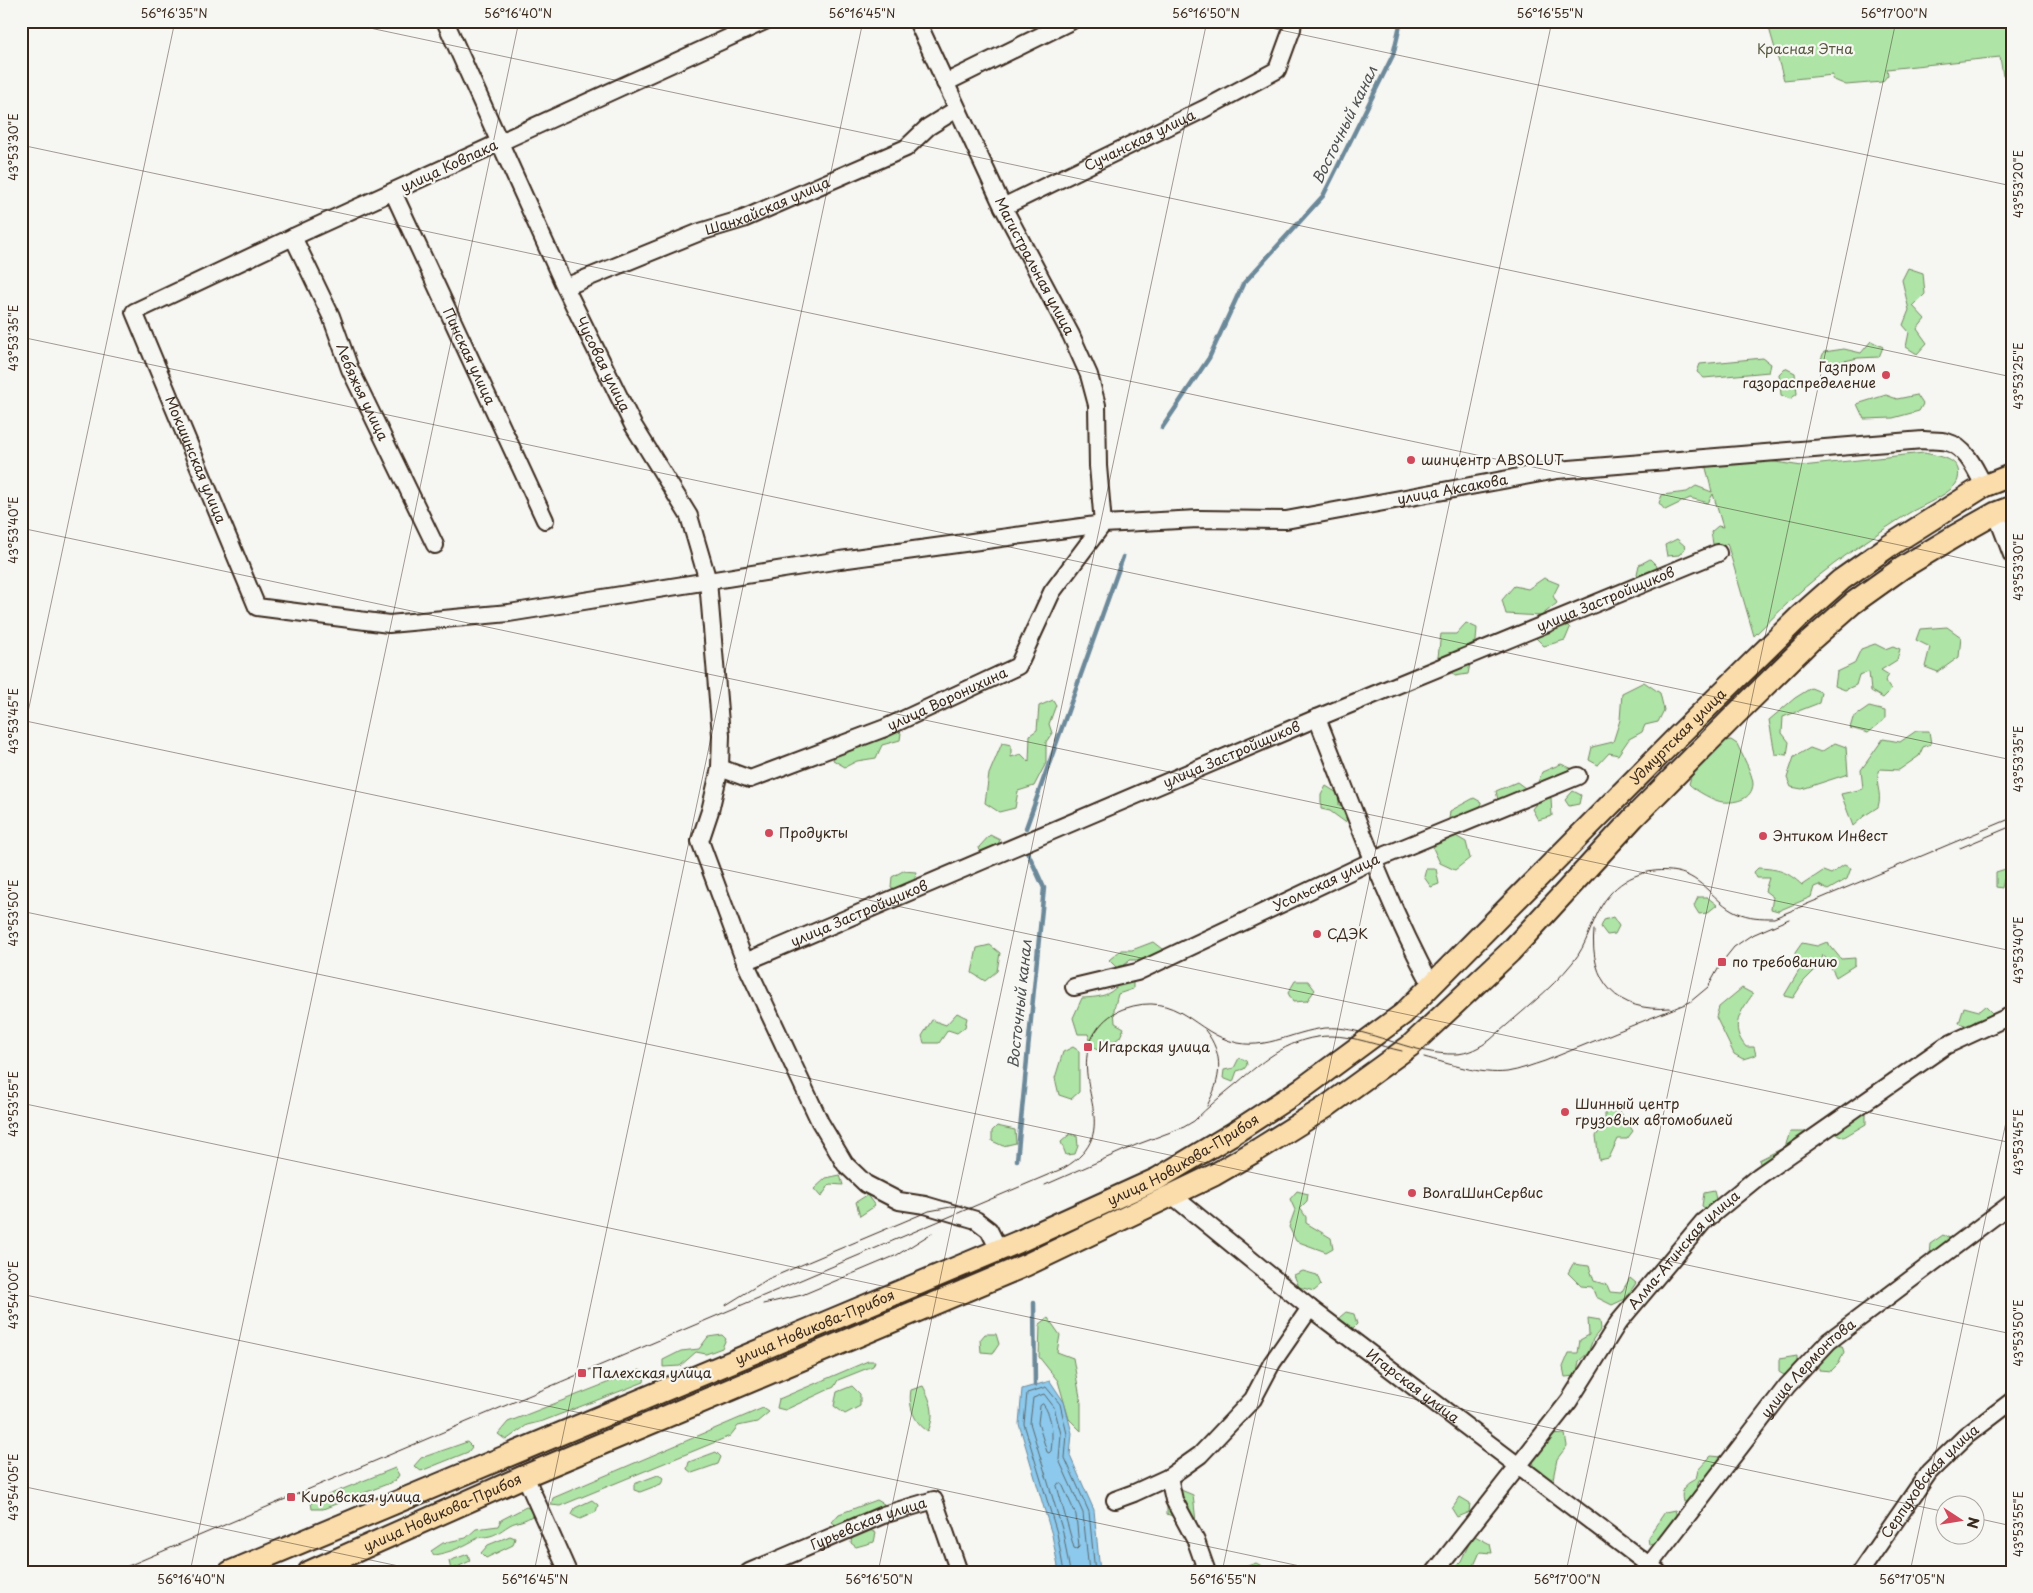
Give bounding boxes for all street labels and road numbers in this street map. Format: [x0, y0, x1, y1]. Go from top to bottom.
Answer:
street label: Сучанская улица [1080, 104, 1199, 176]
street label: улица Ковпака [397, 134, 501, 197]
street label: Шанхайская улица [702, 171, 833, 240]
street label: Магистральная улица [990, 194, 1080, 339]
street label: Пинская улица [438, 304, 501, 408]
street label: Чусовая улица [571, 313, 636, 416]
street label: Лебяжья улица [332, 340, 394, 444]
street label: Мокшинская улица [160, 393, 232, 527]
street label: улица Аксакова [1395, 468, 1509, 509]
street label: улица Застройщиков [1533, 561, 1678, 637]
street label: улица Воронихина [884, 661, 1011, 736]
street label: Удмуртская улица [1625, 683, 1731, 789]
street label: улица Застройщиков [1159, 715, 1303, 793]
street label: Усольская улица [1269, 848, 1383, 916]
street label: улица Застройщиков [787, 874, 931, 951]
street label: улица Новикова-Прибоя [1104, 1108, 1263, 1210]
street label: Алма-Атинская улица [1623, 1185, 1744, 1314]
street label: улица Новикова-Прибоя [732, 1284, 898, 1369]
street label: улица Лермонтова [1755, 1313, 1860, 1422]
street label: Игарская улица [1362, 1343, 1464, 1428]
street label: Серпуховская улица [1875, 1419, 1983, 1542]
street label: улица Новикова-Прибоя [360, 1468, 525, 1557]
street label: Гурьевская улица [807, 1492, 929, 1555]

